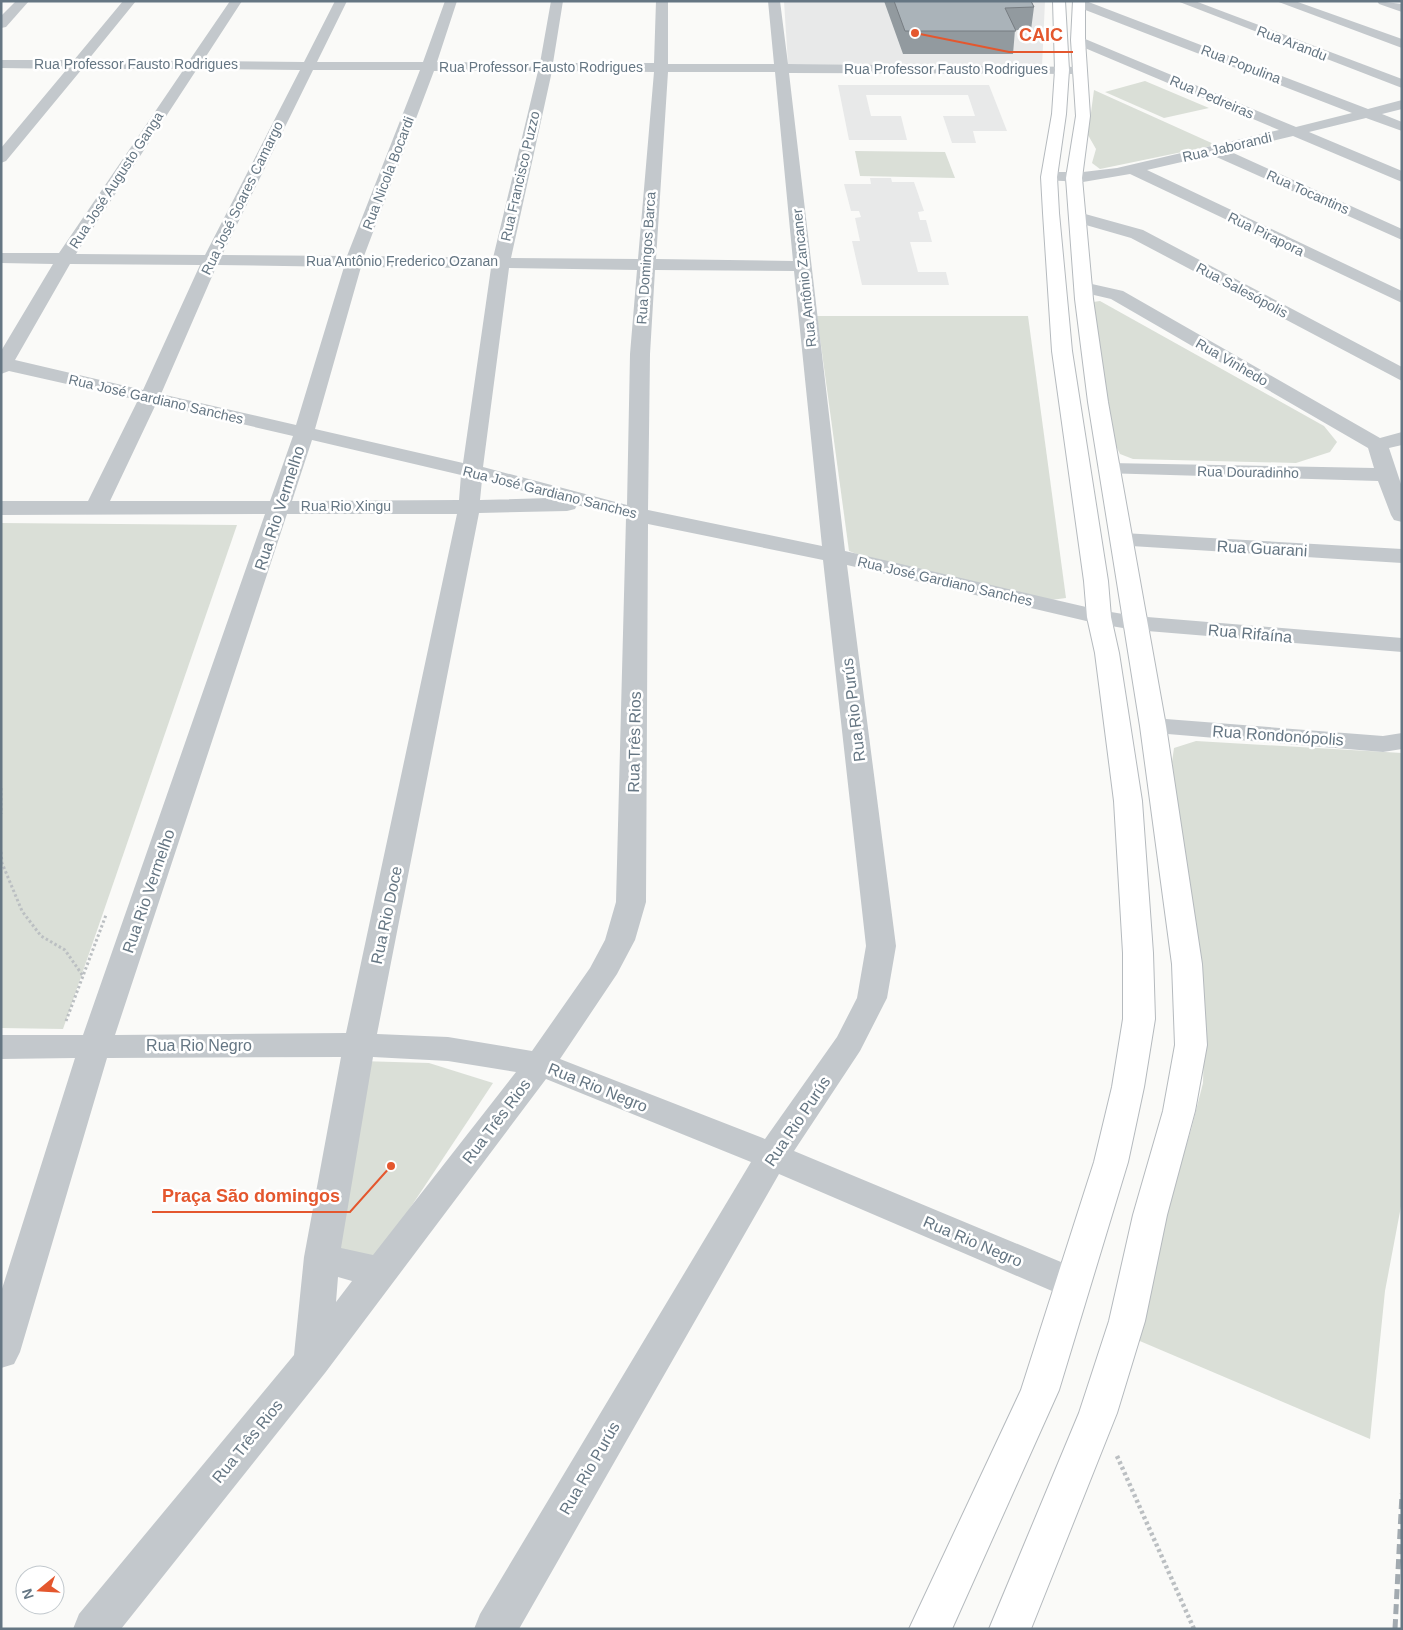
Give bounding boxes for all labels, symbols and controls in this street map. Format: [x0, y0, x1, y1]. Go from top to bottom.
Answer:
callout: CAIC [1009, 19, 1073, 52]
street label: Rua Arandu [1255, 22, 1329, 64]
text: CAIC [1019, 25, 1063, 45]
street label: Rua Populina [1199, 41, 1283, 87]
street label: Rua Professor Fausto Rodrigues [34, 56, 238, 72]
street label: Rua Professor Fausto Rodrigues [439, 59, 643, 75]
street label: Rua Professor Fausto Rodrigues [844, 61, 1048, 77]
street label: Rua Pedreiras [1168, 72, 1256, 122]
street label: Rua José Augusto Ganga [66, 109, 166, 251]
street label: Rua Francisco Puzzo [497, 109, 543, 243]
street label: Rua Nicola Bocardi [359, 114, 417, 232]
street label: Rua José Soares Camargo [198, 118, 286, 277]
street label: Rua Jaborandi [1181, 129, 1273, 165]
street label: Rua Tocantins [1264, 167, 1352, 217]
street label: Rua Domingos Barca [633, 191, 659, 325]
street label: Rua Antônio Zancaner [789, 208, 819, 348]
street label: Rua Pirapora [1225, 209, 1307, 259]
street label: Rua Antônio Frederico Ozanan [306, 253, 498, 269]
street label: Rua Salesópolis [1194, 259, 1290, 321]
street label: Rua Vinhedo [1193, 335, 1271, 389]
street label: Rua José Gardiano Sanches [67, 371, 245, 427]
street label: Rua Rio Vermelho [251, 444, 308, 573]
street label: Rua José Gardiano Sanches [461, 463, 639, 521]
street label: Rua Douradinho [1197, 463, 1299, 481]
street label: Rua Rio Xingu [301, 498, 391, 514]
street label: Rua Guarani [1216, 538, 1308, 559]
street label: Rua José Gardiano Sanches [856, 553, 1034, 609]
street label: Rua Rifaína [1207, 621, 1293, 646]
street label: Rua Rio Purús [839, 657, 868, 763]
street label: Rua Três Rios [625, 691, 644, 793]
street label: Rua Rondonópolis [1212, 722, 1344, 749]
street label: Rua Rio Vermelho [119, 827, 178, 955]
street label: Rua Rio Doce [368, 865, 405, 966]
street label: Rua Rio Negro [146, 1037, 252, 1054]
street label: Rua Rio Negro [546, 1060, 650, 1115]
street label: Rua Rio Purús [761, 1073, 834, 1169]
street label: Rua Três Rios [459, 1076, 534, 1167]
callout: Praça São domingos [152, 1179, 350, 1212]
text: Praça São domingos [162, 1186, 340, 1206]
street label: Rua Rio Negro [921, 1213, 1025, 1270]
street label: Rua Três Rios [209, 1397, 286, 1486]
street label: Rua Rio Purús [556, 1419, 623, 1518]
north arrow [15, 1565, 65, 1615]
text: N [18, 1587, 37, 1601]

